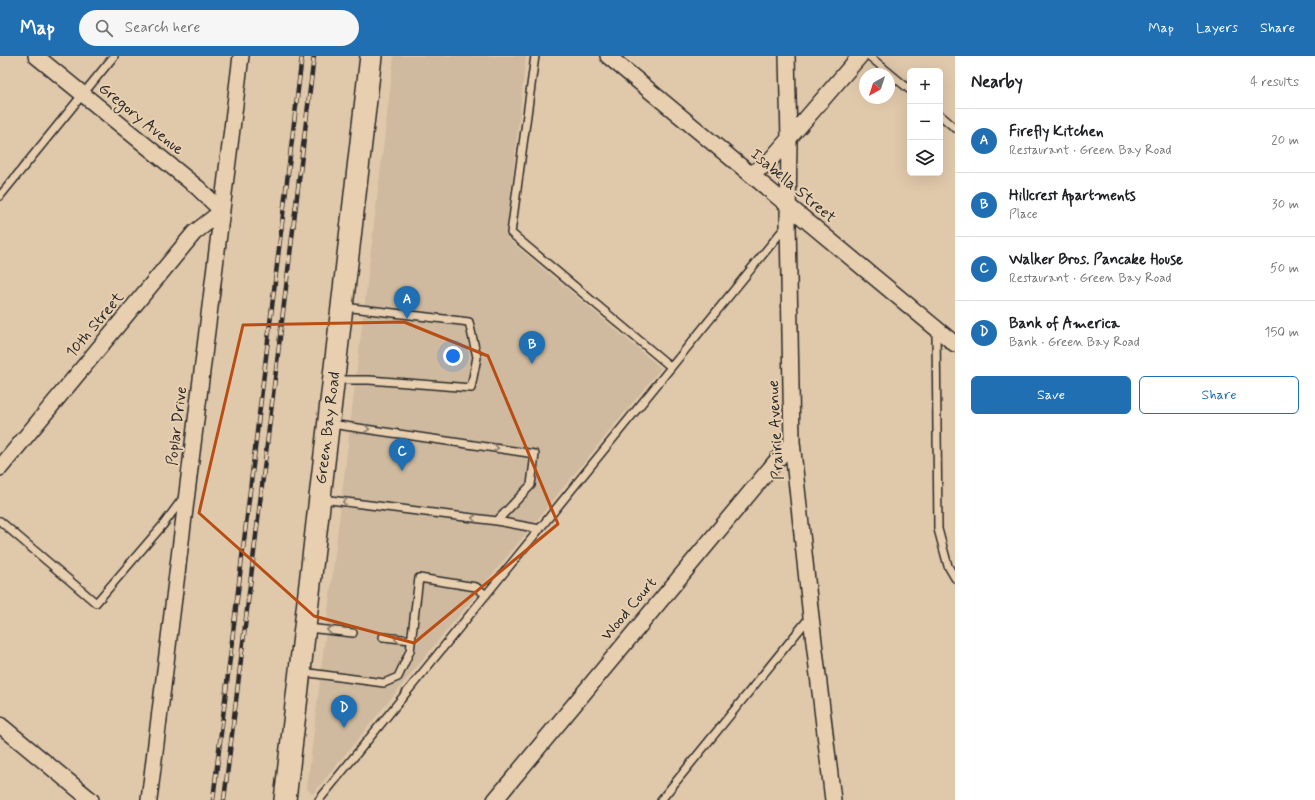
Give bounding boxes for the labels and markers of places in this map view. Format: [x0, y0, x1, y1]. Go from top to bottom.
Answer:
pin: A [394, 286, 420, 319]
pin: B [519, 331, 545, 364]
pin: C [389, 438, 415, 471]
pin: D [331, 695, 357, 728]

